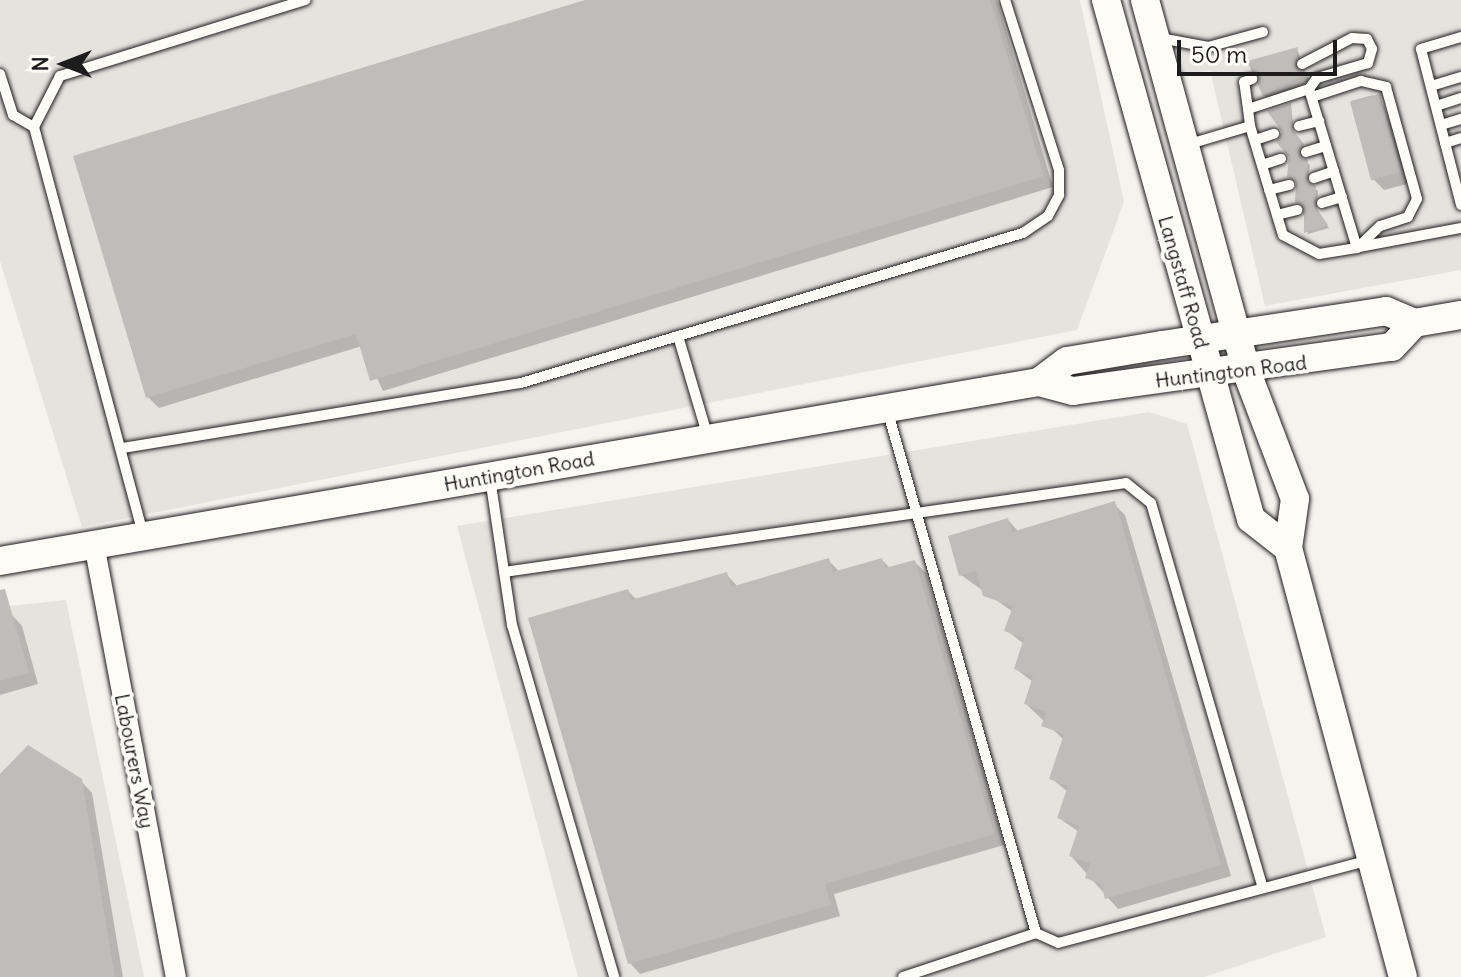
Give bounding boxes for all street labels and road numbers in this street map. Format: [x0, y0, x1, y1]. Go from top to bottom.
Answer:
street label: Langstaff Road [1154, 213, 1214, 351]
street label: Huntington Road [1154, 350, 1308, 392]
street label: Huntington Road [442, 446, 596, 496]
street label: Labourers Way [110, 692, 160, 830]

